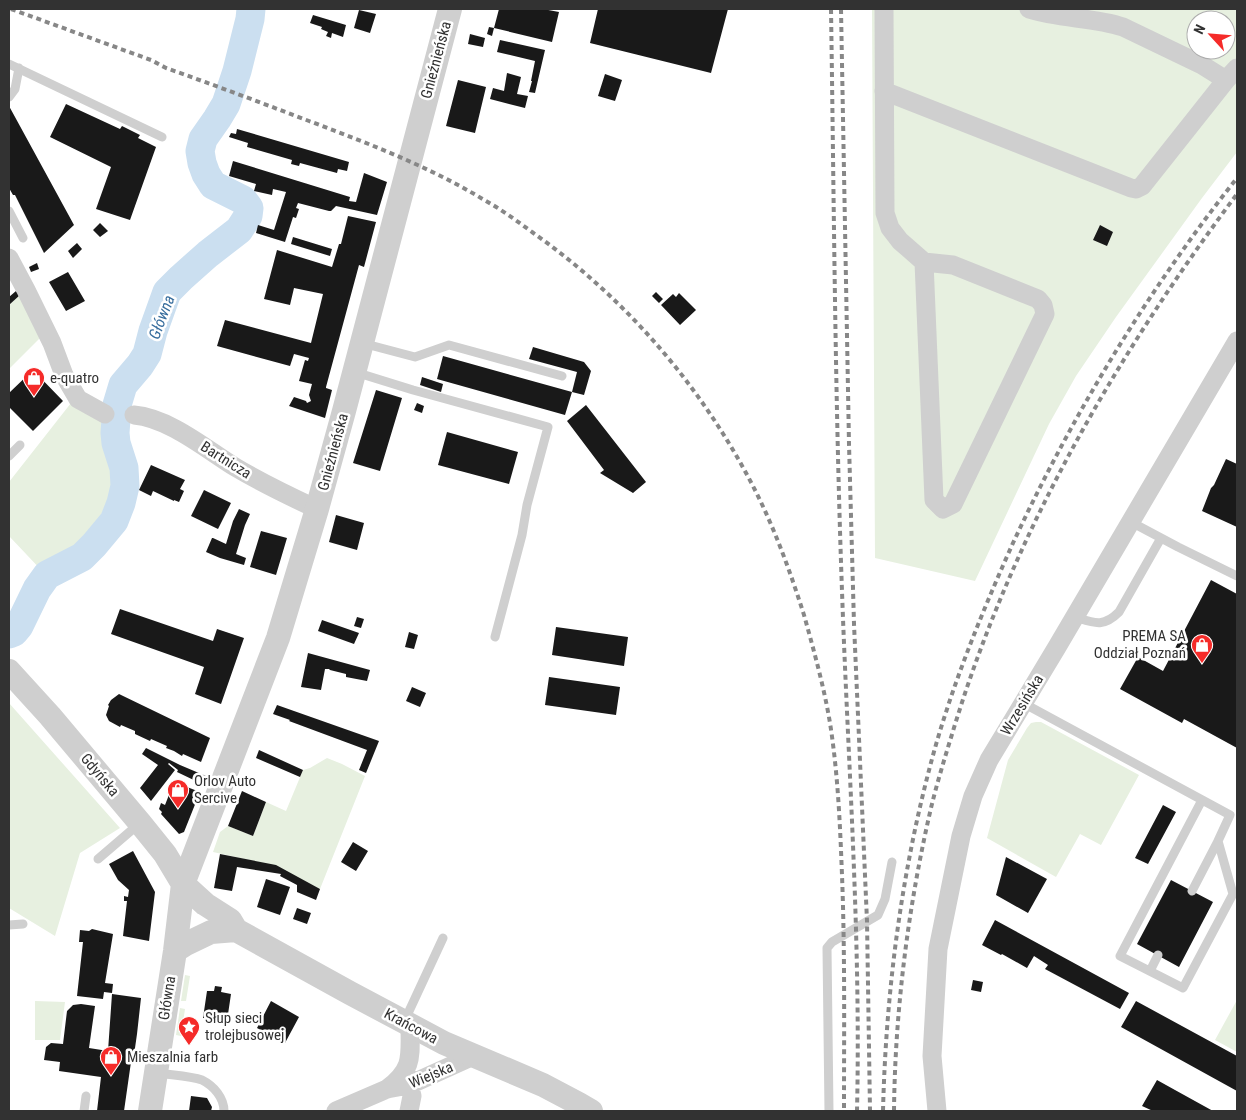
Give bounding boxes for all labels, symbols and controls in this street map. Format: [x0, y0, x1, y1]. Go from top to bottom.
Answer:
north arrow [1186, 10, 1236, 60]
street label: Gnieźnieńska [417, 20, 455, 100]
text: N [1190, 22, 1208, 37]
water label: Główna [144, 292, 179, 342]
shop icon: e-quatro [22, 366, 46, 397]
place label: e-quatro [50, 369, 99, 387]
street label: Gnieźnieńska [314, 412, 352, 492]
street label: Bartnicza [197, 437, 255, 483]
place label: PREMA SA Oddział Poznań [1094, 627, 1186, 662]
shop icon: PREMA SA Oddział Poznań [1190, 633, 1214, 664]
street label: Wrzesińska [997, 671, 1047, 739]
street label: Gdyńska [77, 750, 123, 800]
place label: Orlov Auto Sercive [194, 772, 256, 807]
shop icon: Orlov Auto Sercive [166, 778, 190, 809]
street label: Główna [155, 975, 179, 1021]
street label: Krańcowa [381, 1004, 441, 1048]
place label: Słup sieci trolejbusowej [205, 1009, 284, 1044]
place icon: Słup sieci trolejbusowej [177, 1015, 201, 1046]
shop icon: Mieszalnia farb [99, 1045, 123, 1076]
place label: Mieszalnia farb [127, 1048, 218, 1066]
street label: Wiejska [406, 1058, 456, 1092]

